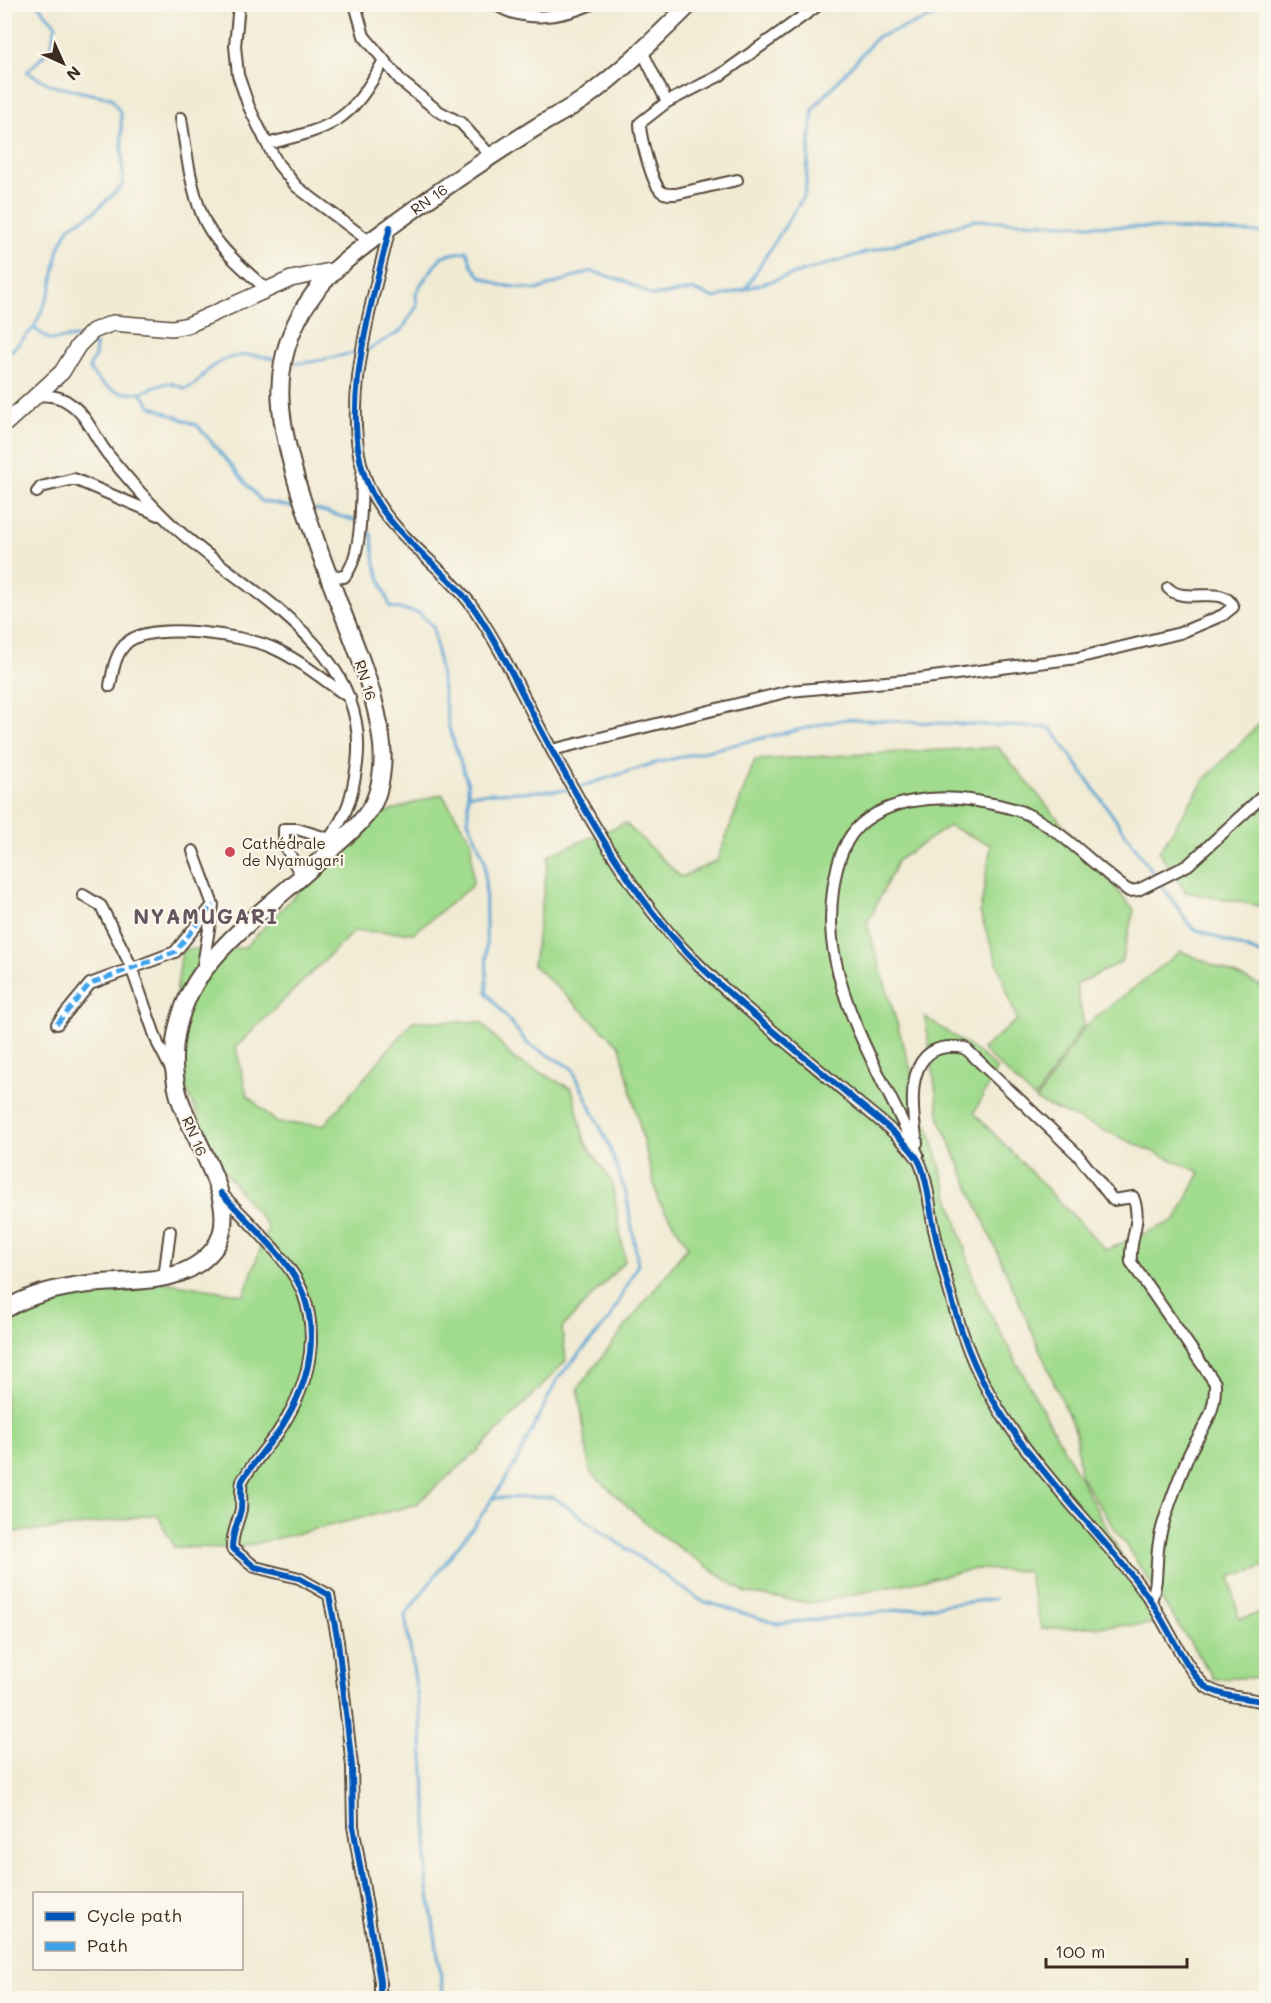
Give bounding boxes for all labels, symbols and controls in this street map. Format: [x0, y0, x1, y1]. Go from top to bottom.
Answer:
north arrow [33, 33, 93, 93]
text: N [62, 62, 86, 86]
street label: RN 16 [406, 179, 451, 219]
street label: RN 16 [350, 657, 382, 703]
place label: Cathédrale de Nyamugari [242, 833, 344, 870]
marker: Cathédrale de Nyamugari [223, 845, 237, 859]
district label: NYAMUGARI [133, 902, 279, 929]
street label: RN 16 [178, 1113, 212, 1159]
legend [33, 1892, 243, 1970]
text: Cycle path [87, 1903, 182, 1927]
scale bar [1046, 1931, 1187, 1969]
text: Path [87, 1933, 127, 1957]
text: 100 m [1055, 1939, 1105, 1963]

